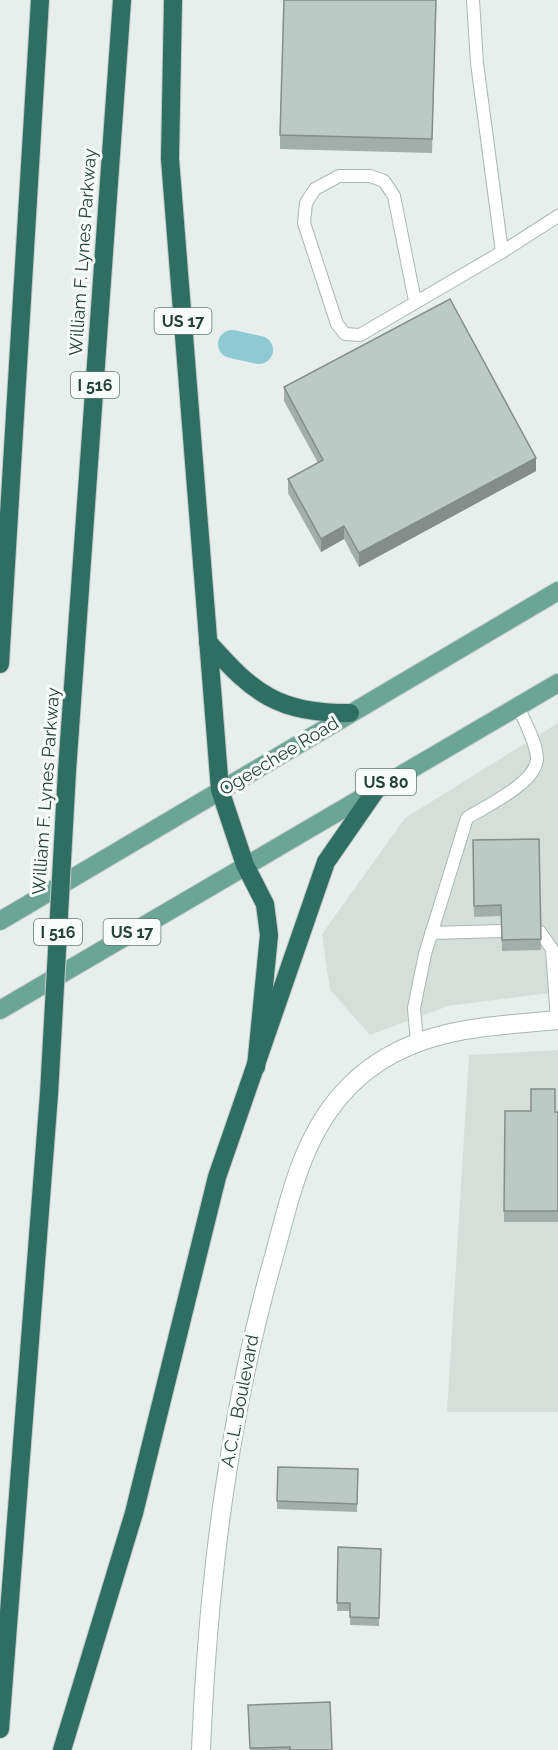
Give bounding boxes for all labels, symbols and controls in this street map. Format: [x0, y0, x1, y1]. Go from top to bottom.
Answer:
street label: William F. Lynes Parkway [65, 147, 100, 356]
road number: US 17 [154, 308, 212, 334]
road number: I 516 [71, 372, 119, 398]
street label: William F. Lynes Parkway [28, 686, 63, 895]
street label: Ogeechee Road [215, 712, 342, 799]
road number: US 80 [356, 769, 416, 795]
road number: I 516 [34, 919, 82, 945]
road number: US 17 [104, 919, 160, 945]
street label: A.C.L. Boulevard [216, 1333, 263, 1469]

